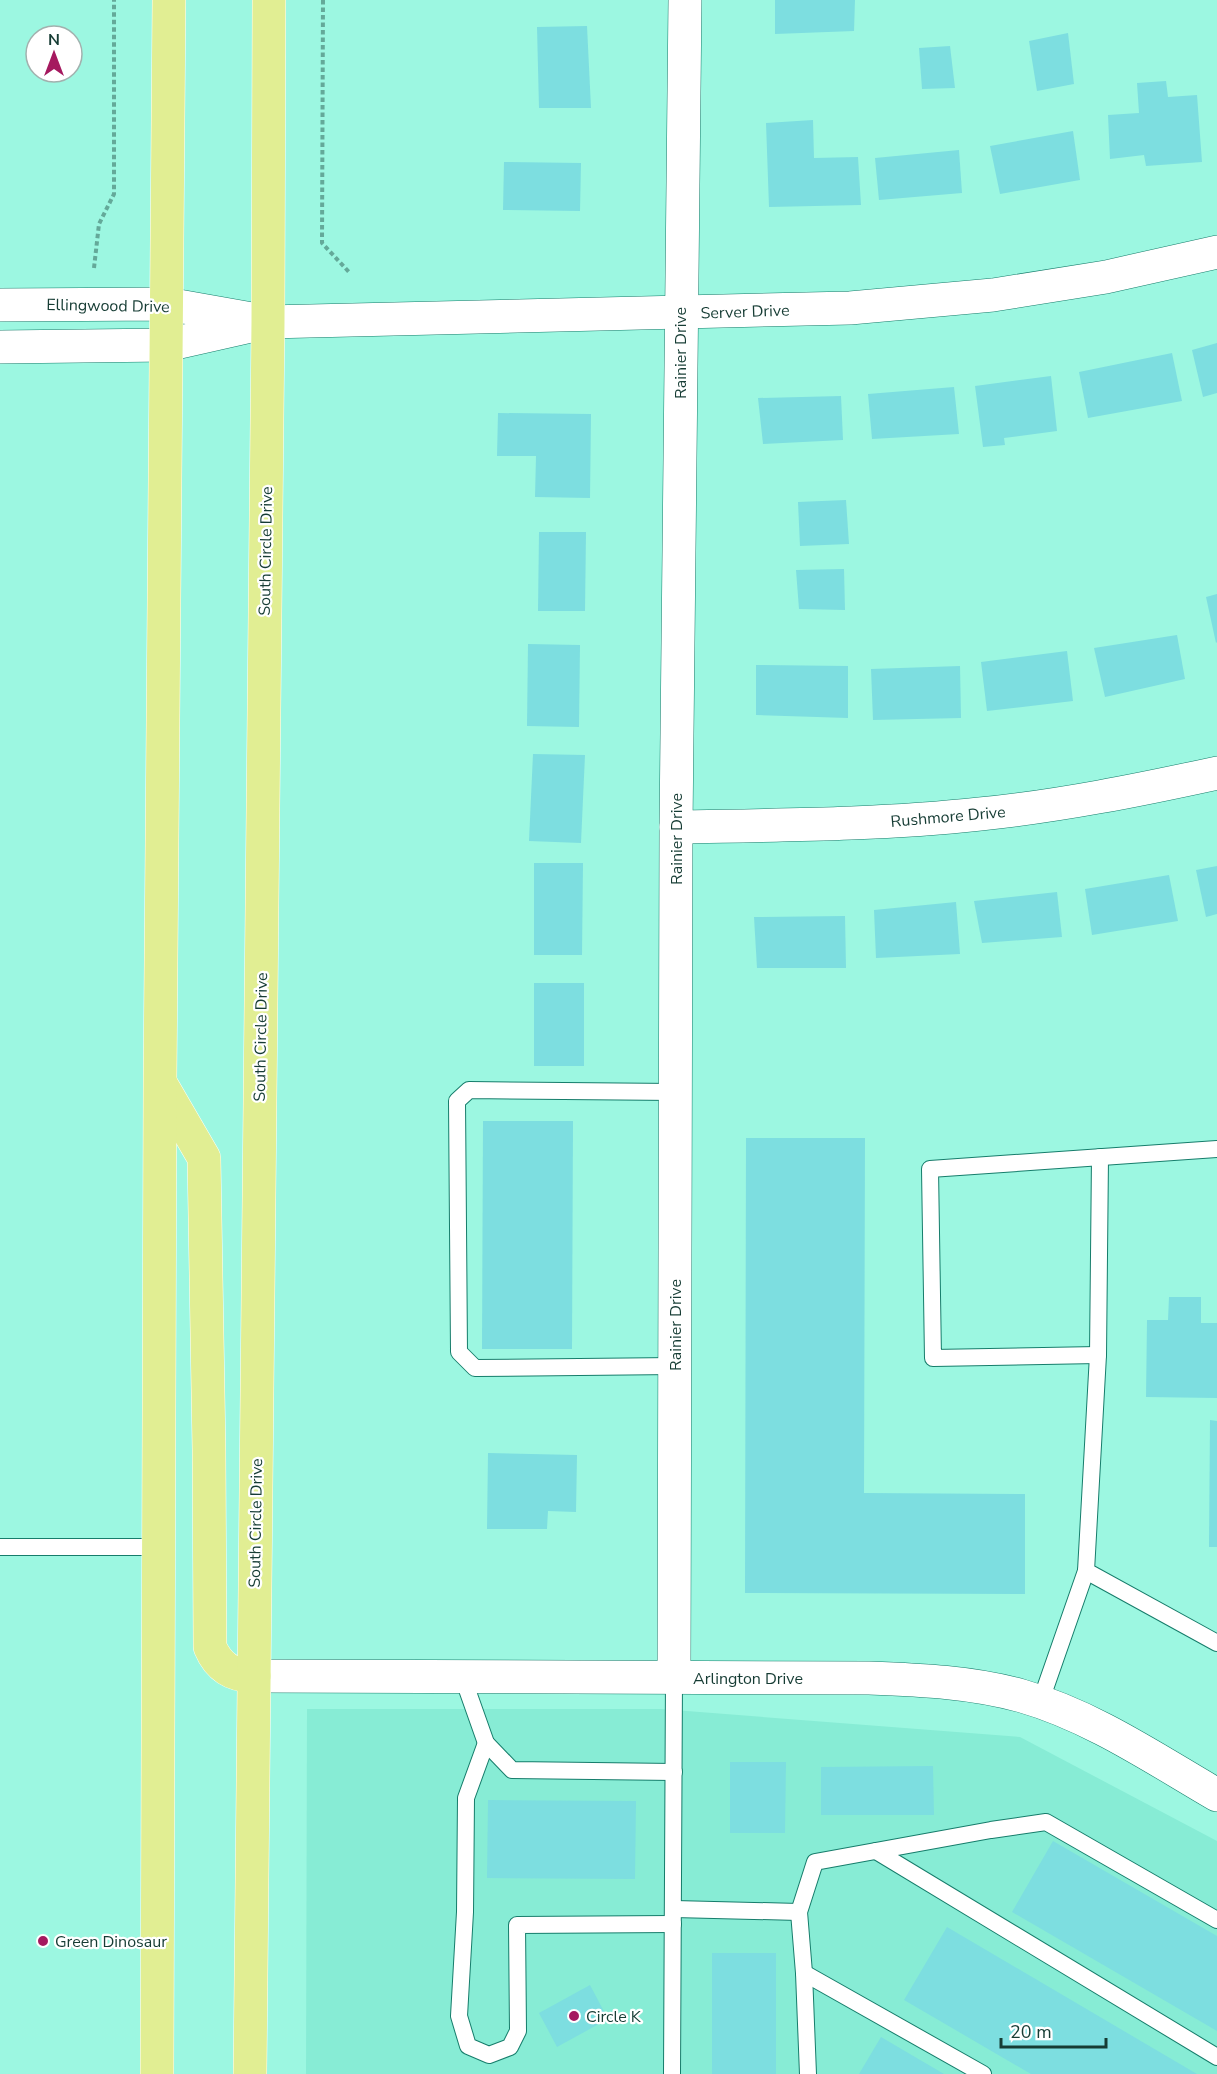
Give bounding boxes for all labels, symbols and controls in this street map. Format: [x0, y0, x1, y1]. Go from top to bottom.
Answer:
north arrow [24, 24, 84, 84]
text: N [48, 29, 60, 51]
street label: Ellingwood Drive [46, 294, 170, 318]
street label: Server Drive [700, 299, 790, 325]
street label: Rainier Drive [670, 307, 692, 399]
street label: South Circle Drive [254, 486, 278, 616]
street label: Rainier Drive [666, 793, 688, 885]
street label: Rushmore Drive [890, 801, 1006, 833]
street label: South Circle Drive [249, 972, 273, 1102]
street label: Rainier Drive [665, 1279, 687, 1371]
street label: South Circle Drive [244, 1458, 268, 1588]
street label: Arlington Drive [693, 1668, 803, 1690]
place label: Green Dinosaur [55, 1931, 167, 1953]
marker: Green Dinosaur [36, 1934, 50, 1948]
place label: Circle K [586, 2006, 642, 2028]
marker: Circle K [567, 2009, 581, 2023]
scale bar [1001, 2011, 1106, 2049]
text: 20 m [1010, 2020, 1052, 2044]

